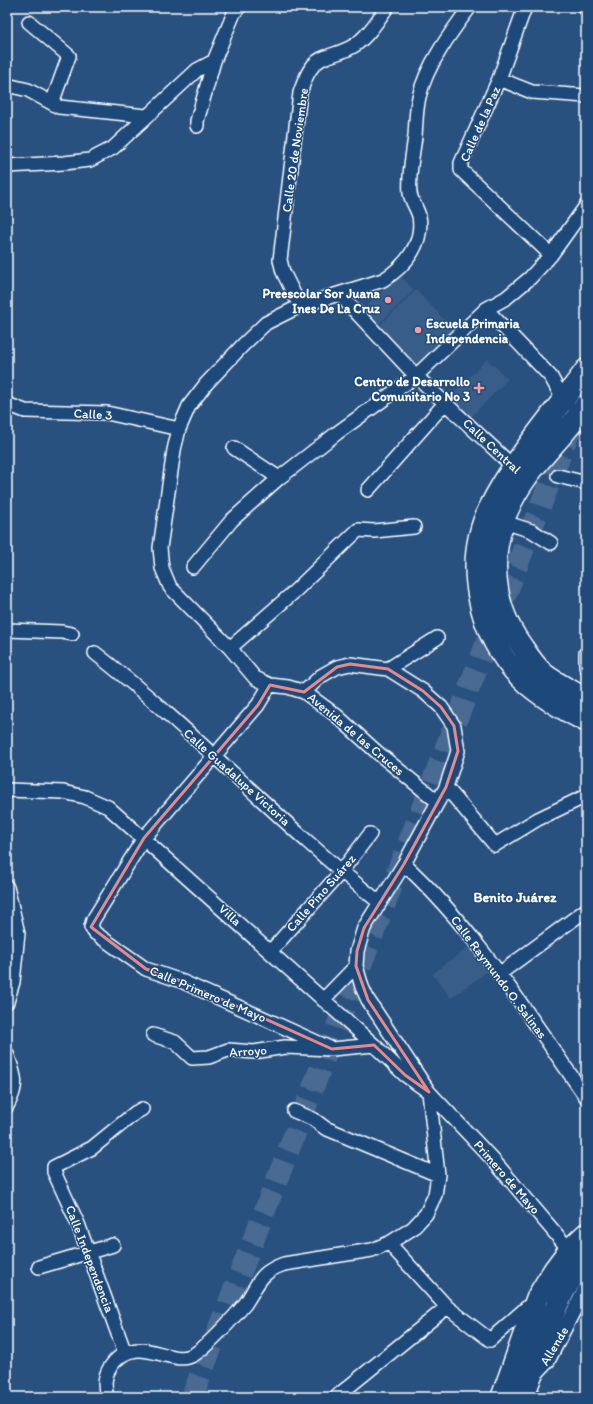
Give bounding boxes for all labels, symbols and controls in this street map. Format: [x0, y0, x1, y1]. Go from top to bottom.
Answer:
street label: Calle de la Paz [457, 84, 503, 164]
street label: Calle 20 de Noviembre [279, 87, 311, 213]
place label: Preescolar Sor Juana Ines De La Cruz [263, 286, 381, 316]
marker: Preescolar Sor Juana Ines De La Cruz [383, 295, 393, 305]
place label: Escuela Primaria Independencia [426, 316, 520, 347]
marker: Escuela Primaria Independencia [413, 325, 423, 335]
place label: Centro de Desarrollo Comunitario No 3 [354, 374, 470, 404]
marker: Centro de Desarrollo Comunitario No 3 [473, 382, 485, 394]
street label: Calle 3 [73, 405, 113, 423]
street label: Calle Central [460, 415, 524, 477]
street label: Avenida de las Cruces [305, 689, 407, 779]
street label: Calle Guadalupe Victoria [181, 725, 294, 829]
street label: Calle Pino Suárez [283, 851, 359, 935]
district label: Benito Juárez [473, 889, 557, 906]
street label: Villa [216, 901, 245, 929]
street label: Calle Raymundo O. Salinas [448, 913, 550, 1042]
street label: Calle Primero de Mayo [148, 963, 269, 1025]
street label: Arroyo [229, 1042, 268, 1060]
street label: Primero de Mayo [471, 1137, 543, 1217]
street label: Calle Independencia [63, 1203, 117, 1315]
street label: Allende [537, 1324, 571, 1368]

